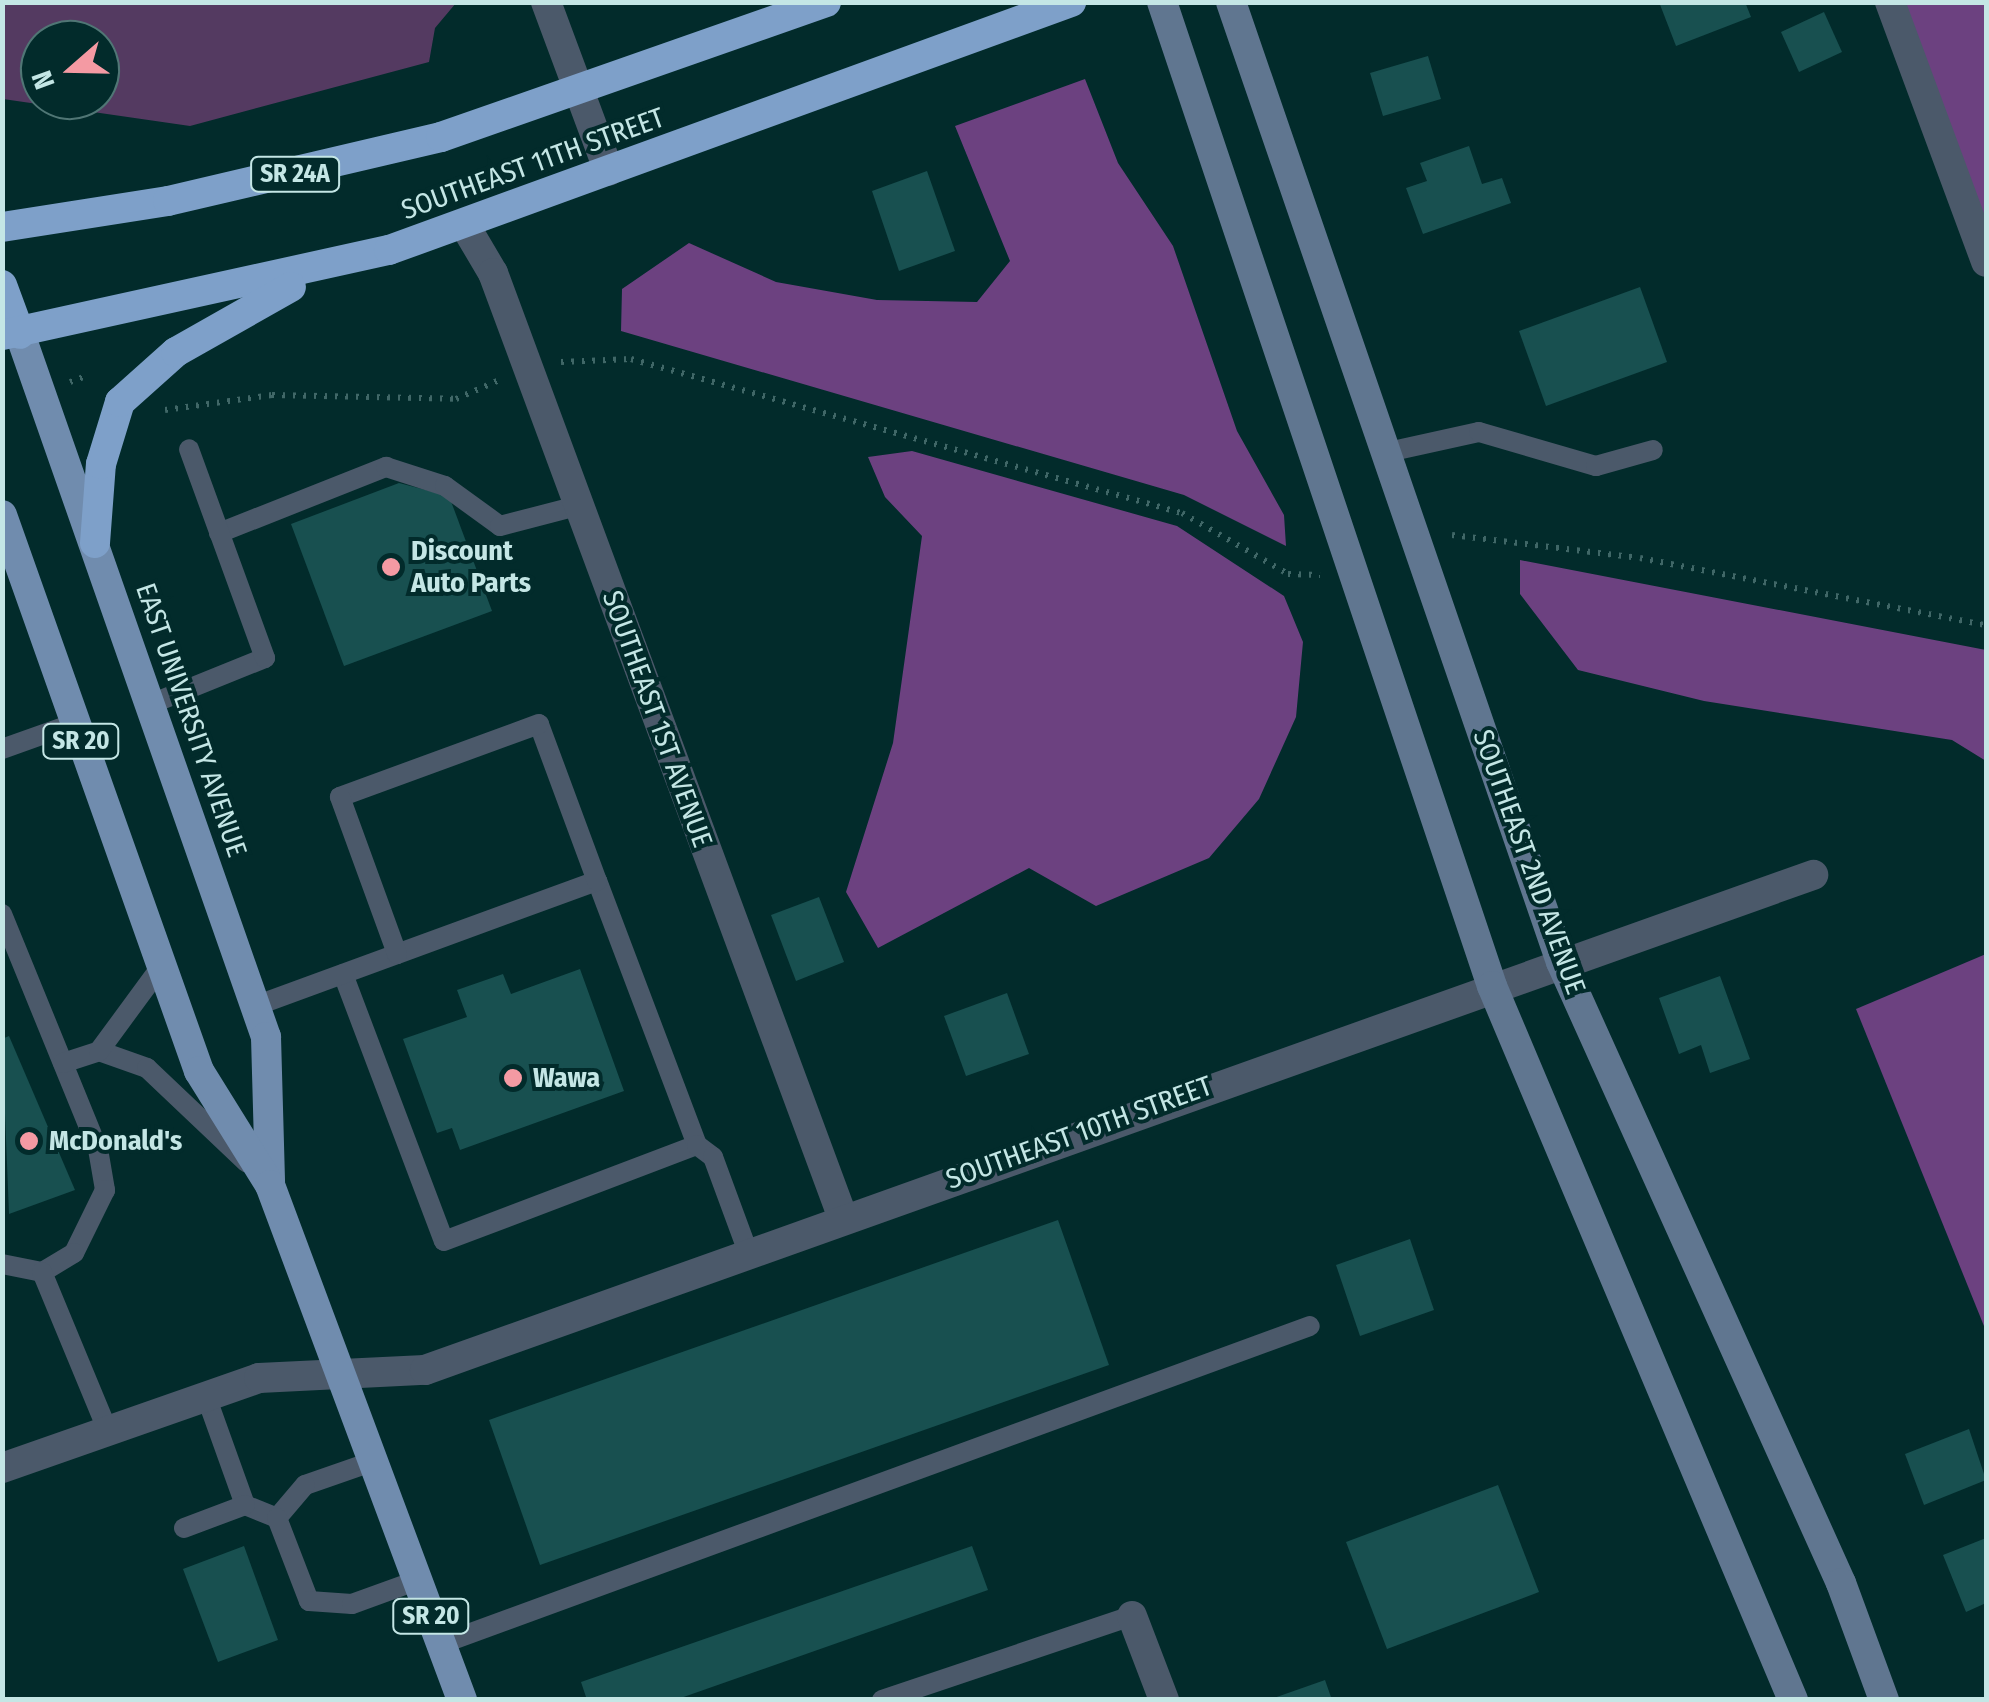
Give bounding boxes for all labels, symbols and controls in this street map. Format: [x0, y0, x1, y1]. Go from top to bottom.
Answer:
north arrow [20, 20, 120, 120]
text: N [25, 66, 62, 93]
street label: SOUTHEAST 11TH STREET [397, 101, 669, 227]
road number: SR 24A [250, 154, 340, 194]
place label: Discount Auto Parts [411, 534, 531, 600]
marker: Discount Auto Parts [380, 556, 402, 578]
street label: EAST UNIVERSITY AVENUE [128, 579, 254, 861]
street label: SOUTHEAST 1ST AVENUE [595, 586, 719, 852]
road number: SR 20 [41, 721, 121, 761]
street label: SOUTHEAST 2ND AVENUE [1465, 725, 1593, 999]
place label: Wawa [533, 1061, 600, 1095]
marker: Wawa [502, 1067, 524, 1089]
street label: SOUTHEAST 10TH STREET [941, 1069, 1217, 1197]
place label: McDonald's [49, 1124, 182, 1158]
marker: McDonald's [18, 1130, 40, 1152]
road number: SR 20 [391, 1596, 471, 1636]

